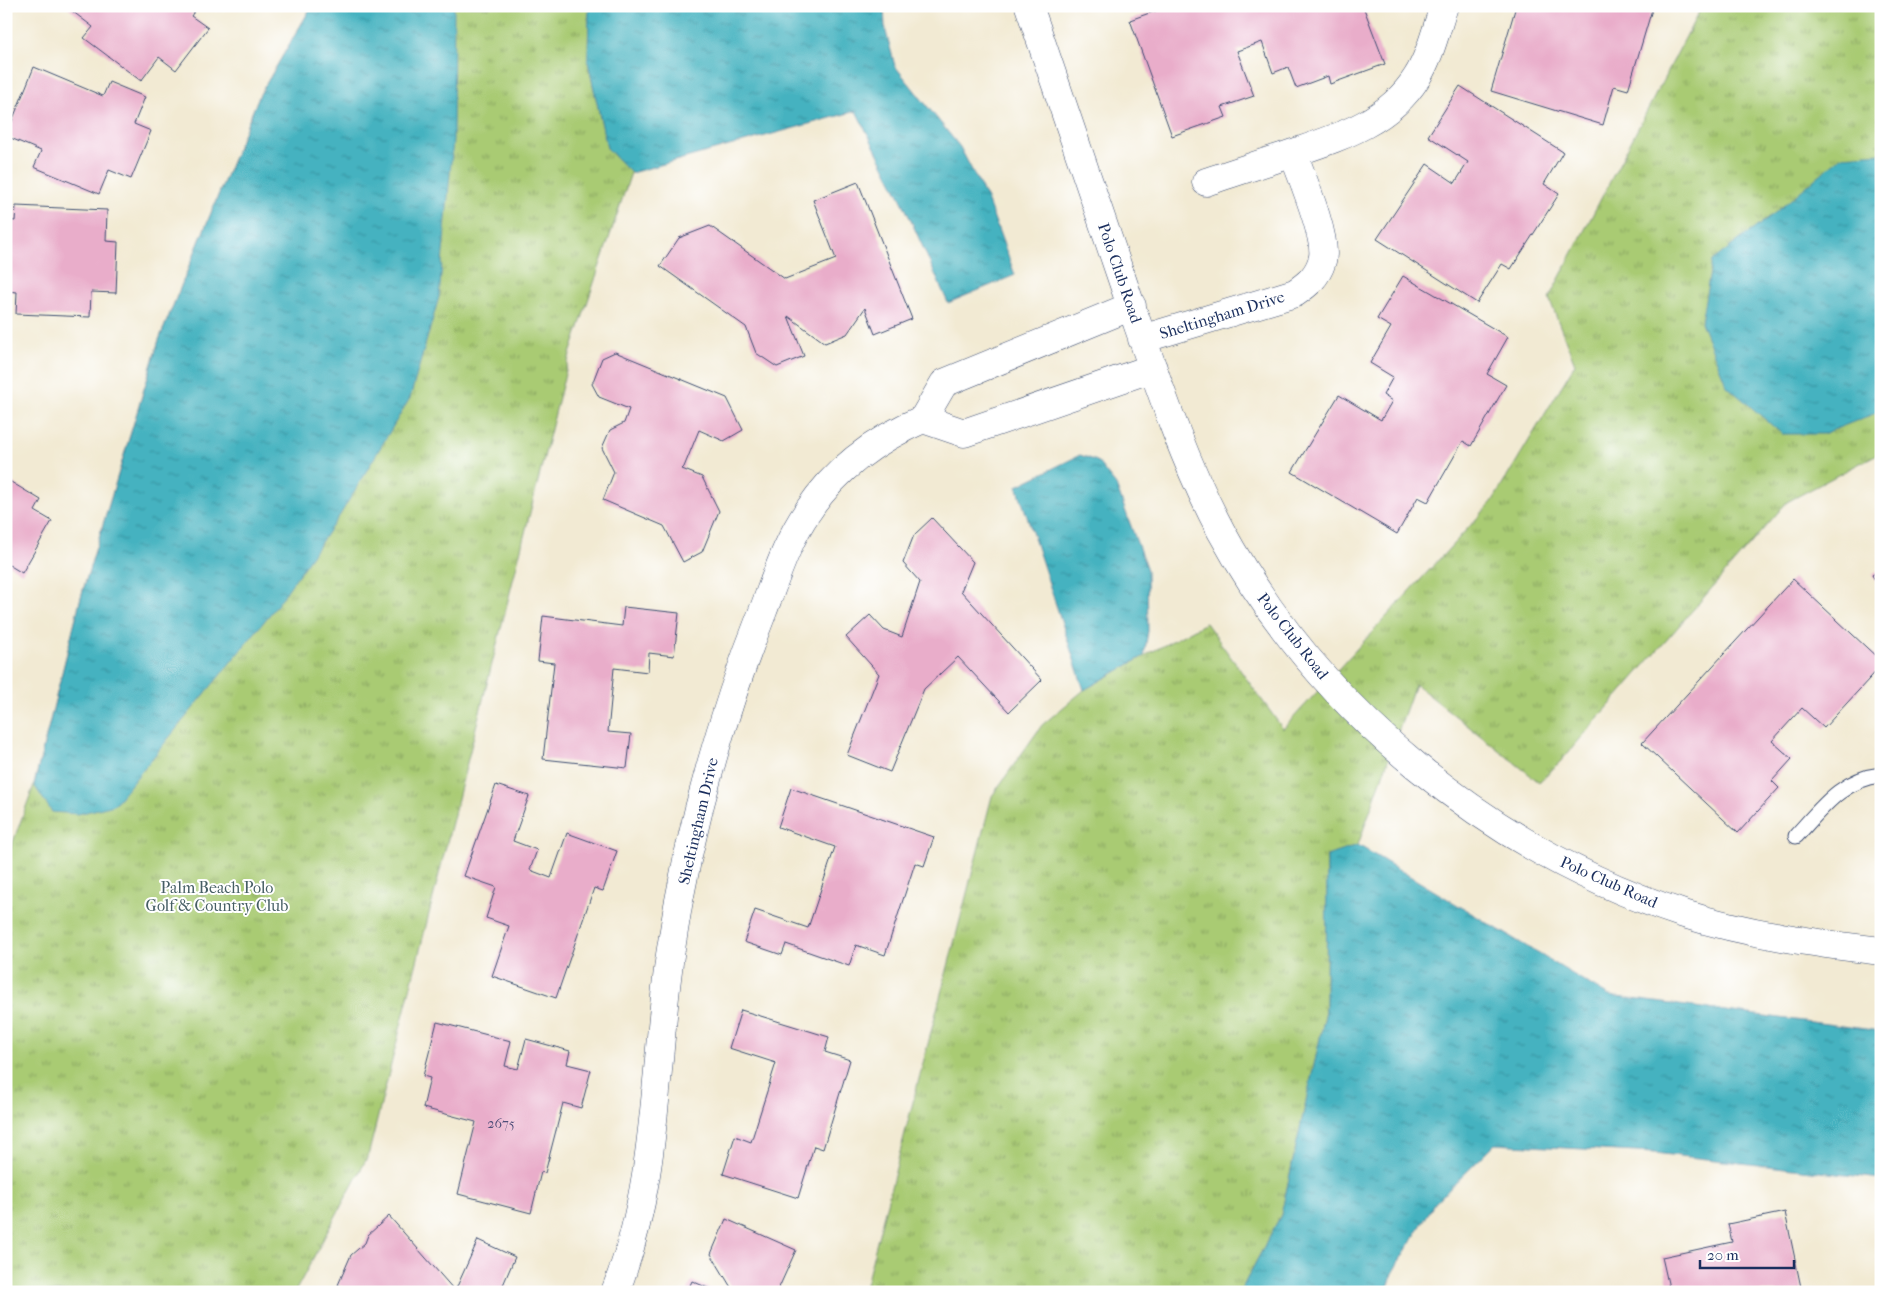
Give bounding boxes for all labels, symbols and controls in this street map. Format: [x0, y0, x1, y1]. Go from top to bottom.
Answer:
street label: Polo Club Road [1094, 220, 1146, 326]
street label: Sheltingham Drive [1157, 287, 1287, 343]
street label: Polo Club Road [1253, 589, 1333, 683]
street label: Sheltingham Drive [674, 756, 722, 886]
street label: Polo Club Road [1557, 852, 1661, 912]
park label: Palm Beach Polo Golf & Country Club [146, 878, 288, 915]
house number: 2675 [487, 1115, 515, 1132]
scale bar [1700, 1238, 1793, 1270]
text: 20 m [1707, 1246, 1739, 1264]

